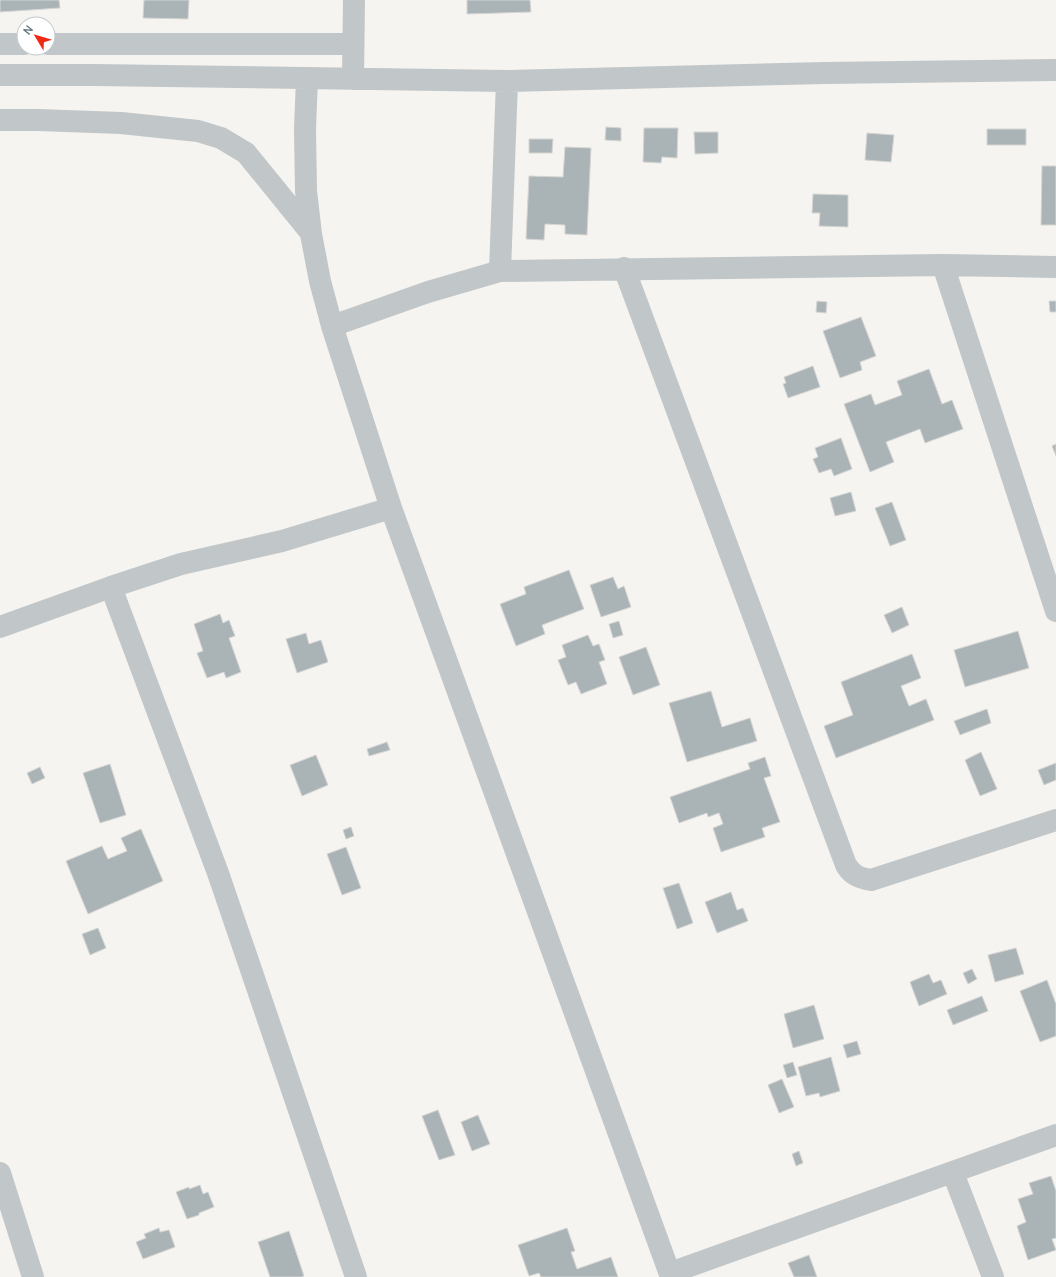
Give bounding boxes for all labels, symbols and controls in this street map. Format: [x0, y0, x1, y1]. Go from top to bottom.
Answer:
north arrow [16, 16, 56, 56]
text: N [19, 22, 36, 37]

